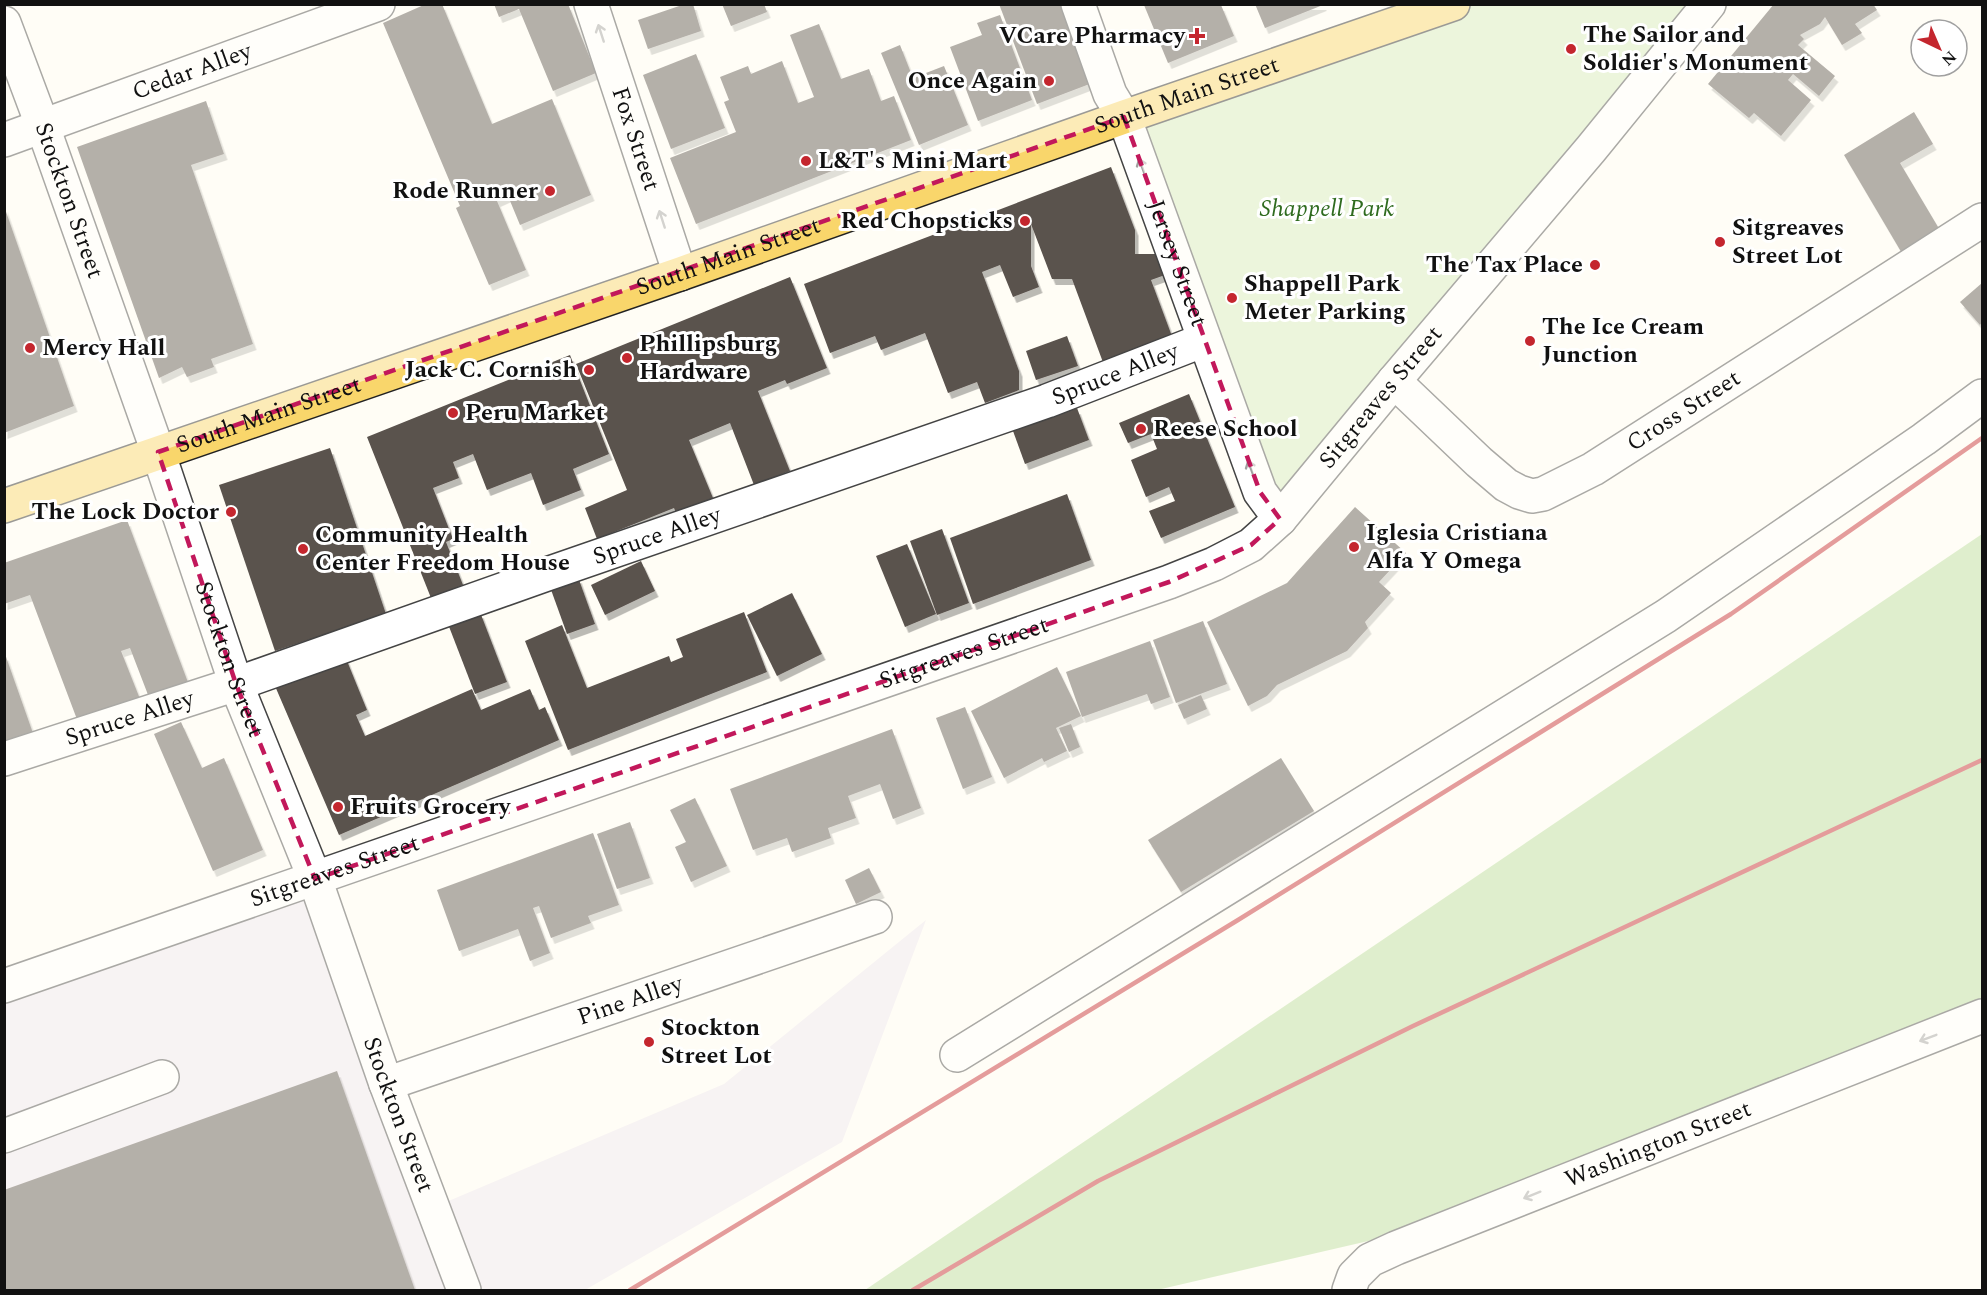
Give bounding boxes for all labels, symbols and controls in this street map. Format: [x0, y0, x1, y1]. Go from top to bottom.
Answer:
place label: The Sailor and Soldier's Monument [1583, 17, 1808, 81]
place label: VCare Pharmacy [999, 18, 1187, 54]
north arrow [1909, 18, 1969, 78]
one-way arrow [595, 24, 606, 43]
marker: VCare Pharmacy [1190, 29, 1204, 43]
street label: Cedar Alley [127, 33, 258, 110]
marker: The Sailor and Soldier's Monument [1564, 42, 1578, 56]
text: N [1936, 45, 1962, 71]
street label: South Main Street [1089, 47, 1284, 144]
place label: Once Again [908, 63, 1037, 99]
marker: Once Again [1042, 74, 1056, 88]
street label: Fox Street [602, 82, 669, 196]
street label: Stockton Street [25, 117, 113, 284]
place label: L&T's Mini Mart [818, 143, 1008, 179]
marker: L&T's Mini Mart [799, 154, 813, 168]
one-way arrow [1135, 158, 1146, 177]
place label: Rode Runner [392, 173, 539, 209]
marker: Rode Runner [543, 184, 557, 198]
park label: Shappell Park [1260, 191, 1394, 227]
street label: Jersey Street [1138, 195, 1217, 332]
place label: Red Chopsticks [841, 203, 1013, 239]
street label: South Main Street [631, 208, 826, 306]
one-way arrow [656, 210, 667, 229]
place label: Sitgreaves Street Lot [1732, 210, 1844, 274]
marker: Red Chopsticks [1018, 214, 1032, 228]
marker: Sitgreaves Street Lot [1713, 235, 1727, 249]
place label: The Tax Place [1426, 247, 1583, 283]
marker: The Tax Place [1588, 258, 1602, 272]
place label: Shappell Park Meter Parking [1244, 266, 1406, 330]
marker: Shappell Park Meter Parking [1225, 291, 1239, 305]
place label: The Ice Cream Junction [1542, 309, 1704, 373]
street label: Sitgreaves Street [1310, 318, 1451, 477]
place label: Phillipsburg Hardware [639, 326, 778, 390]
place label: Mercy Hall [42, 330, 166, 366]
street label: Spruce Alley [1046, 333, 1185, 415]
marker: The Ice Cream Junction [1523, 334, 1537, 348]
marker: Mercy Hall [23, 341, 37, 355]
marker: Phillipsburg Hardware [620, 351, 634, 365]
place label: Jack C. Cornish [405, 352, 577, 388]
street label: Cross Street [1619, 361, 1748, 461]
marker: Jack C. Cornish [582, 363, 596, 377]
street label: South Main Street [172, 367, 366, 464]
place label: Peru Market [465, 395, 605, 431]
marker: Peru Market [446, 406, 460, 420]
place label: Reese School [1153, 411, 1298, 447]
marker: Reese School [1134, 422, 1148, 436]
one-way arrow [1245, 460, 1256, 478]
place label: The Lock Doctor [32, 494, 220, 530]
street label: Spruce Alley [588, 497, 727, 575]
marker: The Lock Doctor [224, 505, 238, 519]
place label: Iglesia Cristiana Alfa Y Omega [1366, 515, 1548, 579]
place label: Community Health Center Freedom House [315, 517, 570, 581]
marker: Iglesia Cristiana Alfa Y Omega [1347, 540, 1361, 554]
marker: Community Health Center Freedom House [296, 542, 310, 556]
street label: Stockton Street [185, 577, 274, 743]
street label: Sitgreaves Street [874, 607, 1054, 699]
street label: Spruce Alley [61, 680, 200, 756]
place label: Fruits Grocery [350, 789, 512, 825]
marker: Fruits Grocery [331, 800, 345, 814]
street label: Sitgreaves Street [245, 825, 424, 917]
street label: Pine Alley [573, 965, 689, 1035]
place label: Stockton Street Lot [661, 1010, 772, 1074]
street label: Stockton Street [353, 1032, 443, 1198]
one-way arrow [1920, 1033, 1938, 1044]
marker: Stockton Street Lot [642, 1035, 656, 1049]
street label: Washington Street [1559, 1091, 1757, 1197]
one-way arrow [1524, 1190, 1542, 1201]

